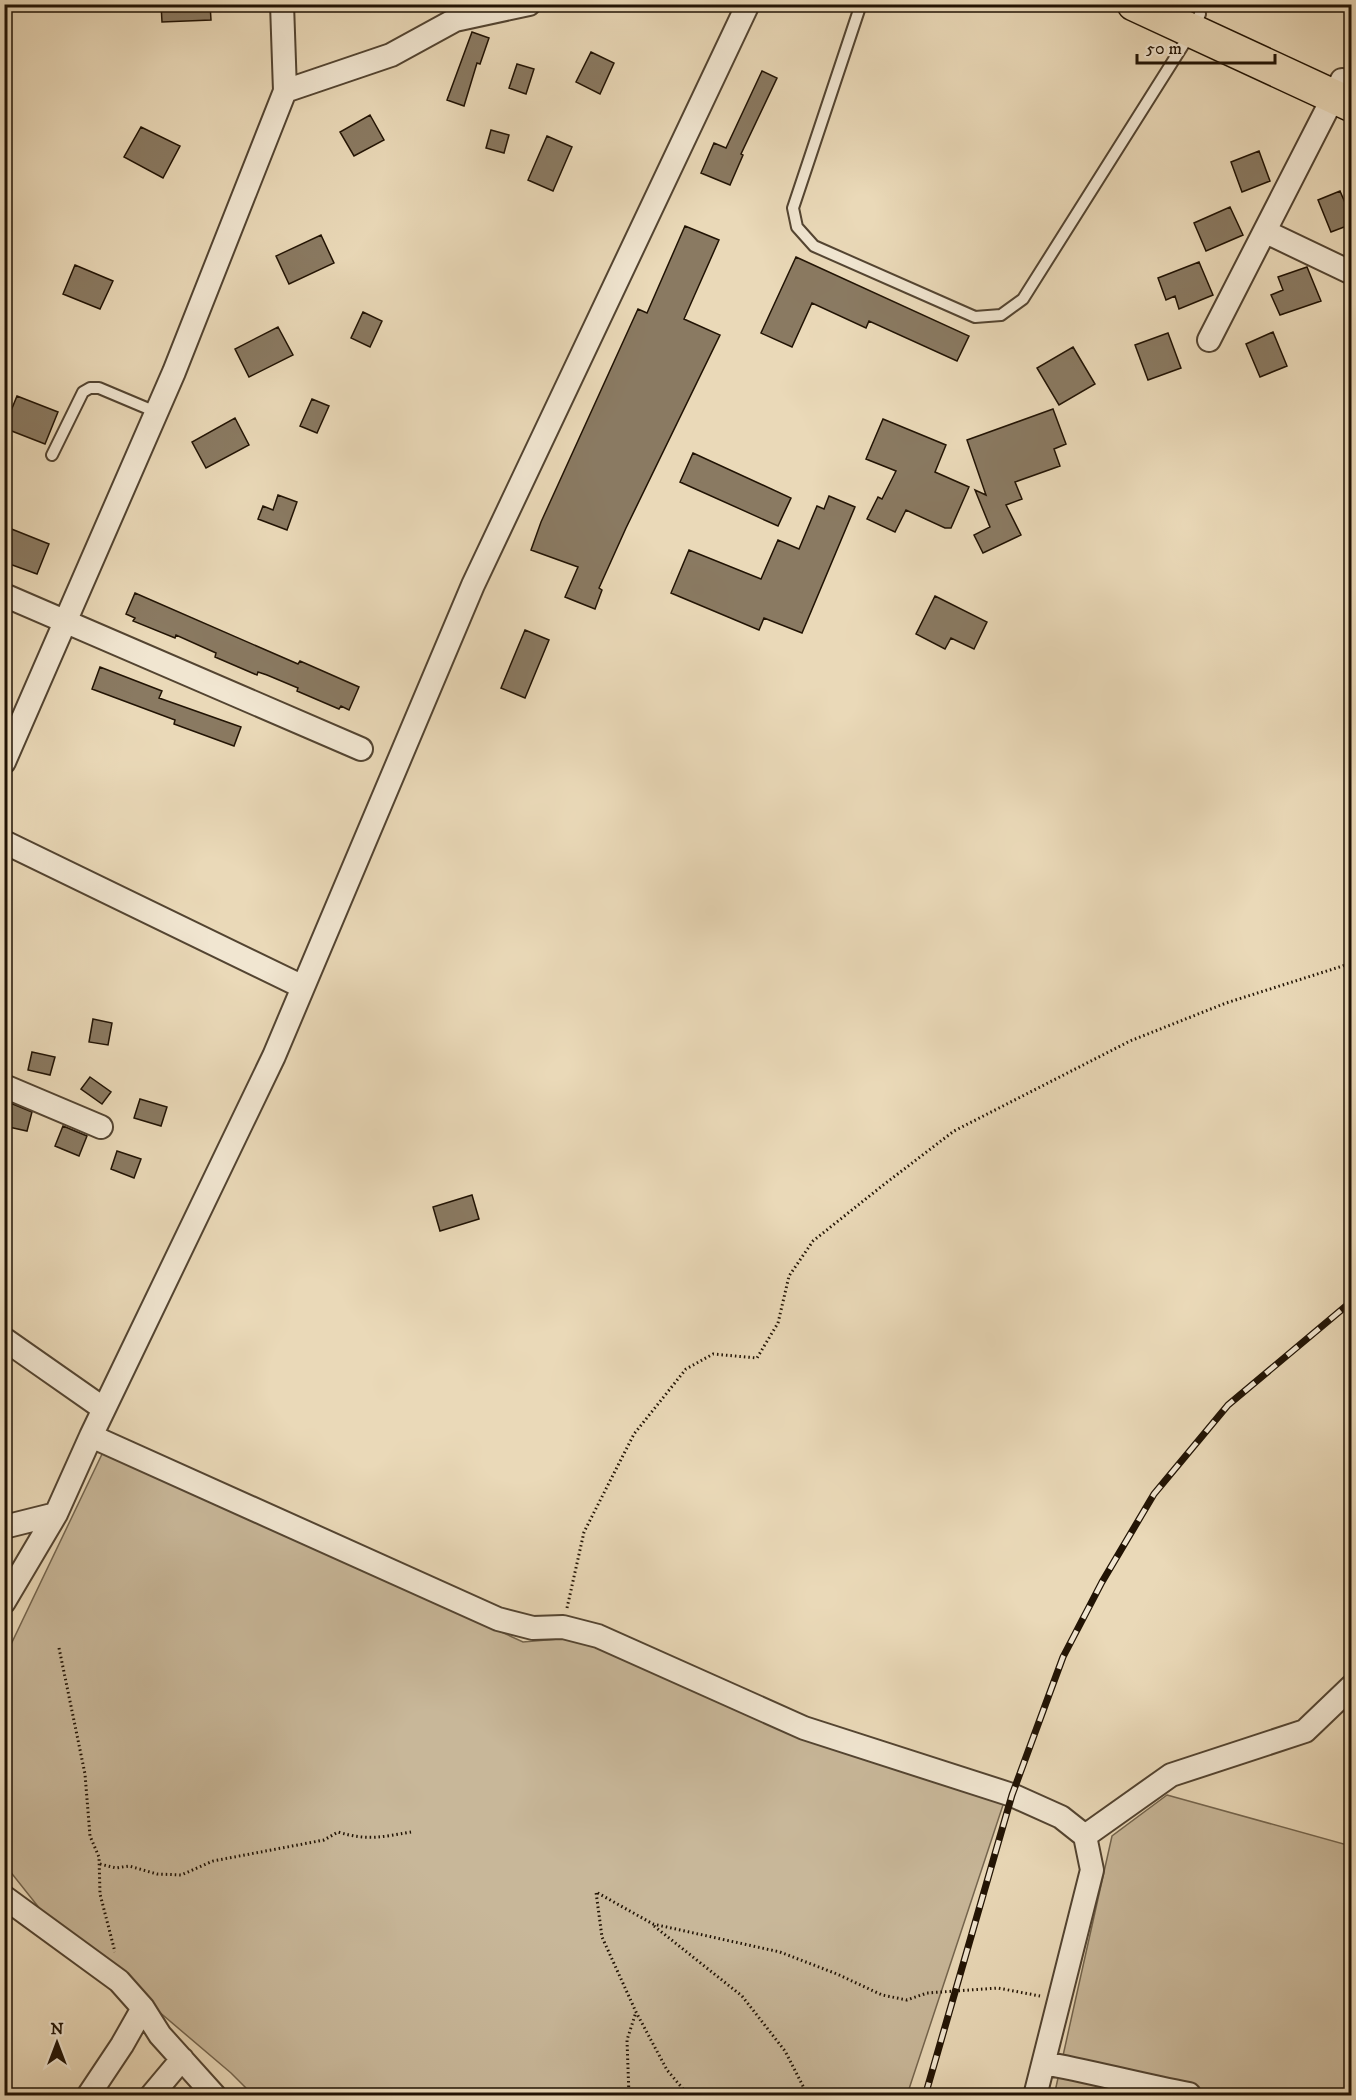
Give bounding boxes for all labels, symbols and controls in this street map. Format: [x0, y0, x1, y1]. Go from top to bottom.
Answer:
scale bar [1137, 27, 1275, 65]
text: 50 m [1146, 38, 1182, 60]
north arrow [27, 2013, 87, 2073]
text: N [50, 2019, 64, 2039]

